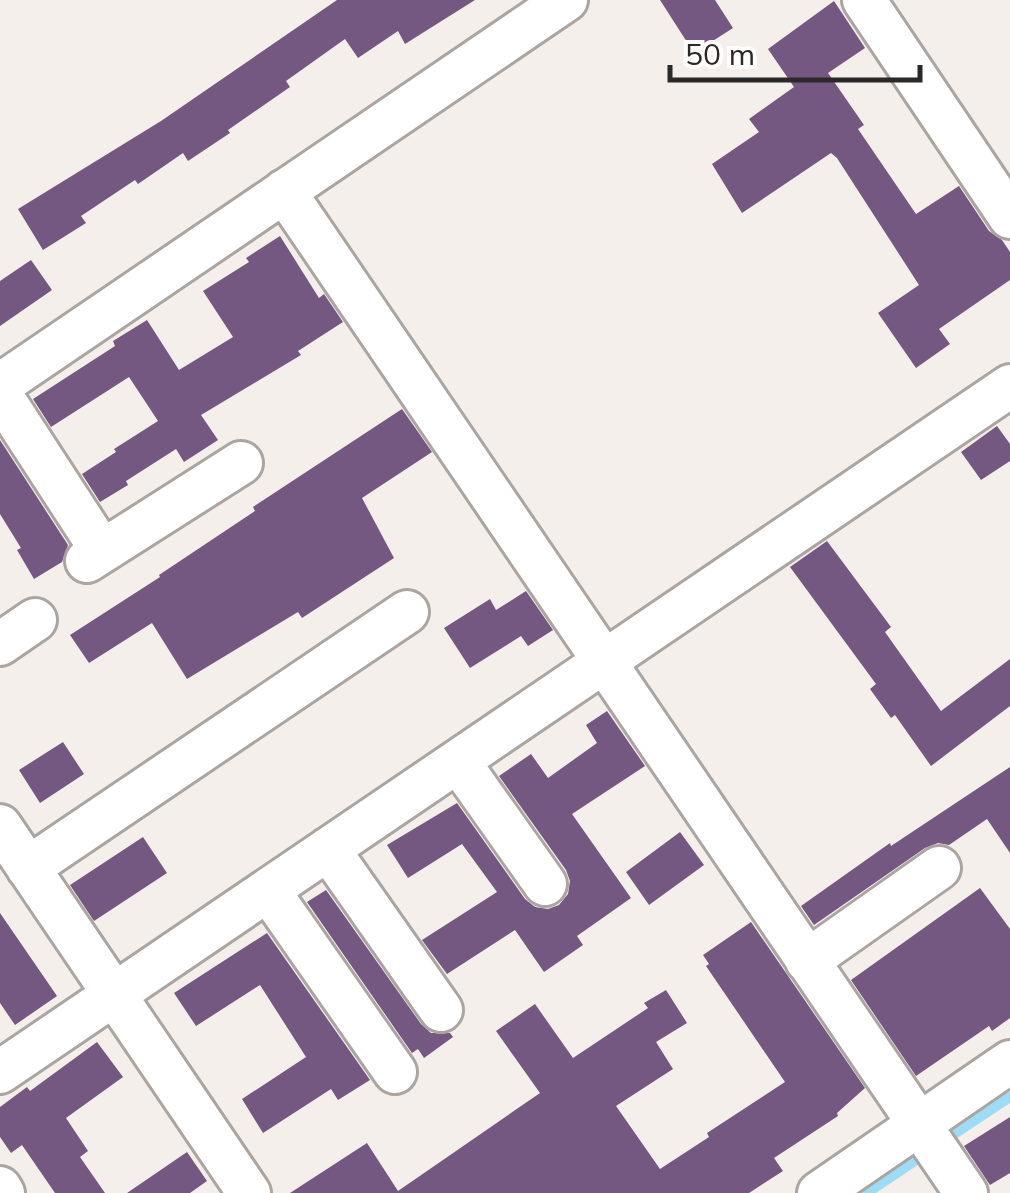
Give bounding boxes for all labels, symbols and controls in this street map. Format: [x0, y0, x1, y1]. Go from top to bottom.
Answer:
scale bar [670, 20, 920, 82]
text: 50 m [685, 35, 755, 73]

